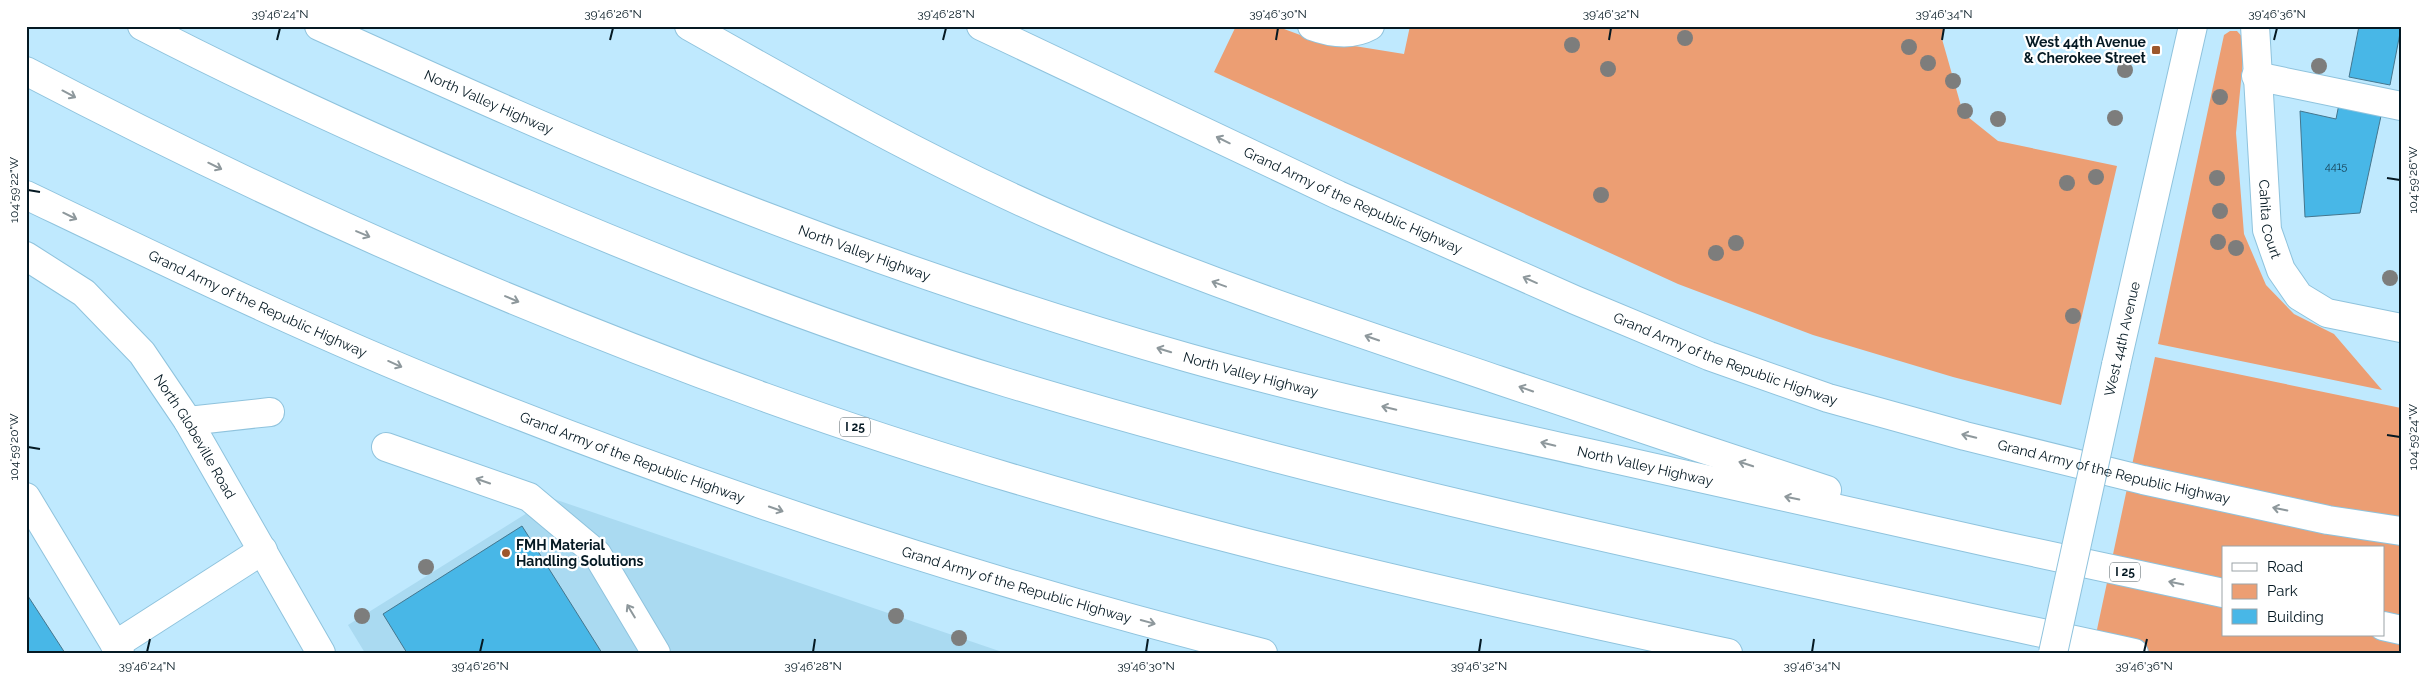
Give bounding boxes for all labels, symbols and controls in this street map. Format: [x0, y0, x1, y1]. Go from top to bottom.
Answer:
text: 39°46'24"N [252, 7, 308, 21]
text: 39°46'26"N [584, 7, 642, 21]
text: 39°46'28"N [917, 7, 975, 21]
text: 39°46'30"N [1249, 7, 1307, 21]
text: 39°46'32"N [1583, 7, 1639, 21]
text: 39°46'34"N [1916, 7, 1972, 21]
text: 39°46'36"N [2248, 7, 2306, 21]
place label: West 44th Avenue & Cherokee Street [2024, 34, 2147, 66]
marker: West 44th Avenue & Cherokee Street [2150, 44, 2162, 56]
street label: North Valley Highway [422, 67, 556, 138]
one-way arrow [62, 89, 77, 99]
one-way arrow [1216, 135, 1231, 145]
street label: Grand Army of the Republic Highway [1241, 144, 1465, 257]
text: 104°59'26"W [2406, 146, 2420, 214]
text: 104°59'22"W [7, 157, 21, 223]
house number: 4415 [2325, 160, 2347, 173]
one-way arrow [207, 162, 222, 172]
street label: Cahita Court [2256, 179, 2284, 261]
one-way arrow [62, 212, 77, 221]
street label: North Valley Highway [796, 222, 933, 284]
one-way arrow [355, 229, 370, 239]
street label: Grand Army of the Republic Highway [146, 247, 370, 361]
one-way arrow [1523, 275, 1538, 285]
one-way arrow [1212, 279, 1227, 288]
street label: West 44th Avenue [2101, 280, 2143, 398]
one-way arrow [504, 294, 519, 304]
street label: Grand Army of the Republic Highway [1611, 309, 1840, 408]
one-way arrow [1365, 333, 1380, 342]
one-way arrow [1156, 345, 1172, 355]
street label: North Valley Highway [1181, 349, 1320, 400]
one-way arrow [387, 360, 402, 370]
street label: North Globeville Road [151, 371, 239, 501]
one-way arrow [1519, 384, 1535, 394]
one-way arrow [1382, 403, 1398, 412]
text: 104°59'24"W [2406, 403, 2420, 470]
street label: Grand Army of the Republic Highway [518, 408, 747, 506]
text: 104°59'20"W [7, 413, 21, 481]
road number: I 25 [840, 418, 870, 437]
one-way arrow [1961, 431, 1977, 441]
street label: Grand Army of the Republic Highway [1996, 436, 2232, 507]
one-way arrow [1540, 439, 1556, 448]
street label: North Valley Highway [1576, 443, 1715, 489]
one-way arrow [1739, 459, 1755, 468]
one-way arrow [476, 476, 491, 485]
one-way arrow [1784, 493, 1800, 502]
one-way arrow [2273, 504, 2289, 514]
one-way arrow [767, 505, 783, 514]
place label: FMH Material Handling Solutions [516, 537, 644, 569]
street label: Grand Army of the Republic Highway [900, 543, 1134, 626]
legend [2222, 546, 2384, 636]
marker: FMH Material Handling Solutions [500, 547, 512, 559]
text: Road [2267, 558, 2303, 576]
road number: I 25 [2110, 562, 2140, 582]
one-way arrow [2168, 577, 2184, 587]
text: Park [2267, 582, 2298, 600]
one-way arrow [626, 604, 636, 618]
text: Building [2267, 608, 2324, 626]
one-way arrow [1140, 618, 1156, 628]
text: 39°46'24"N [119, 659, 175, 673]
text: 39°46'26"N [451, 659, 509, 673]
text: 39°46'28"N [784, 659, 842, 673]
text: 39°46'30"N [1117, 659, 1175, 673]
text: 39°46'32"N [1451, 659, 1507, 673]
text: 39°46'34"N [1784, 659, 1840, 673]
text: 39°46'36"N [2115, 659, 2173, 673]

